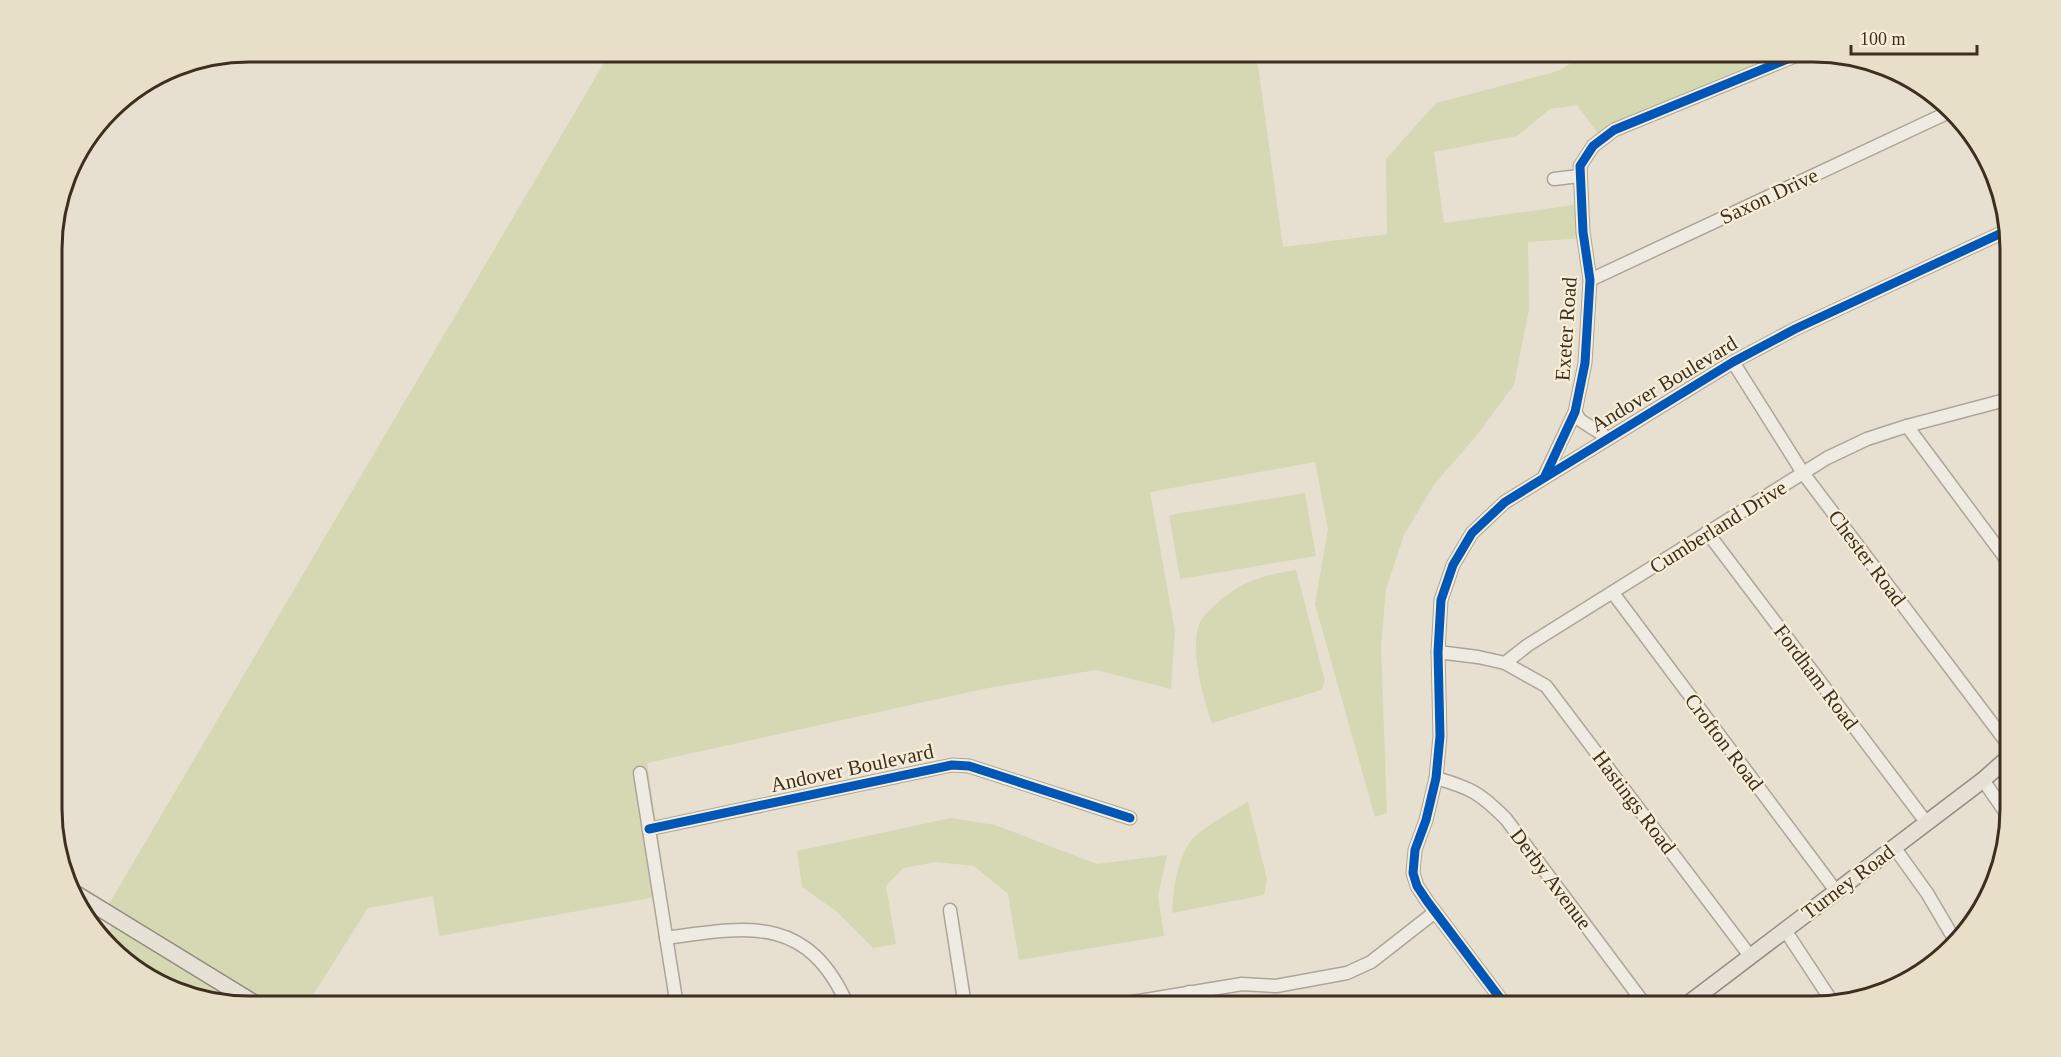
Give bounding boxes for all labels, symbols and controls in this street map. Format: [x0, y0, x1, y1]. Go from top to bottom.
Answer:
scale bar [1851, 18, 1977, 56]
text: 100 m [1860, 29, 1906, 49]
street label: Saxon Drive [1716, 163, 1822, 229]
street label: Exeter Road [1550, 276, 1582, 382]
street label: Andover Boulevard [1587, 331, 1742, 437]
street label: Cumberland Drive [1645, 475, 1791, 579]
street label: Chester Road [1823, 505, 1911, 611]
street label: Fordham Road [1769, 620, 1864, 735]
street label: Crofton Road [1680, 689, 1768, 796]
street label: Andover Boulevard [768, 739, 936, 797]
street label: Hastings Road [1587, 746, 1681, 859]
street label: Derby Avenue [1505, 824, 1597, 934]
street label: Turney Road [1797, 839, 1899, 925]

